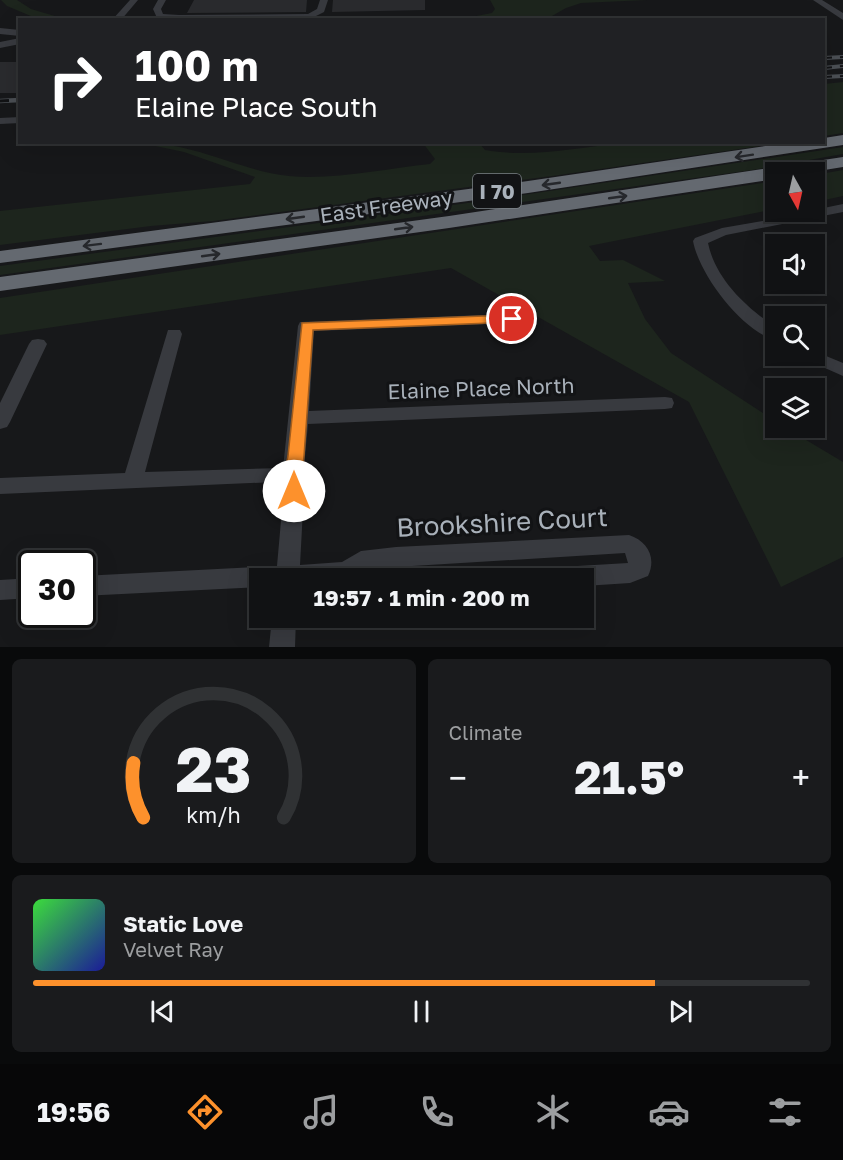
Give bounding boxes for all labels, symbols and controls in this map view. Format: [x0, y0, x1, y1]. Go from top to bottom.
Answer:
text: 100 m [135, 40, 258, 90]
icon: right [36, 42, 114, 120]
text: Elaine Place South [135, 91, 378, 123]
one-way arrow [734, 151, 754, 162]
north arrow [765, 162, 825, 222]
map controls [765, 162, 825, 438]
road number: I 70 [473, 174, 521, 208]
one-way arrow [541, 178, 561, 189]
street label: East Freeway [318, 184, 454, 228]
one-way arrow [607, 192, 627, 203]
one-way arrow [286, 213, 305, 224]
one-way arrow [393, 223, 413, 234]
button: sound [765, 234, 825, 294]
one-way arrow [82, 240, 102, 251]
one-way arrow [200, 249, 220, 260]
pin [486, 293, 537, 344]
icon: arrive [495, 302, 528, 335]
button: search [765, 306, 825, 366]
street label: Elaine Place North [387, 372, 575, 404]
button: layers [765, 378, 825, 438]
position arrow [262, 459, 326, 523]
street label: Brookshire Court [396, 501, 608, 543]
speed limit sign: 30 [18, 550, 96, 628]
text: 19:57 · 1 min · 200 m [313, 584, 530, 611]
text: Climate [449, 720, 522, 744]
text: 23 [176, 731, 252, 806]
text: 21.5° [574, 750, 684, 804]
text: − [449, 758, 467, 797]
text: + [792, 758, 810, 797]
text: km/h [186, 802, 241, 828]
text: Static Love [123, 910, 243, 937]
text: Velvet Ray [123, 937, 224, 961]
icon: previous [146, 995, 179, 1028]
icon: pause [405, 995, 438, 1028]
icon: next [664, 995, 697, 1028]
icon: directions [184, 1091, 226, 1133]
icon: music [300, 1091, 342, 1133]
icon: phone [416, 1091, 458, 1133]
icon: climate [532, 1091, 574, 1133]
icon: car [648, 1091, 690, 1133]
icon: filters [764, 1091, 806, 1133]
text: 19:56 [37, 1096, 110, 1128]

